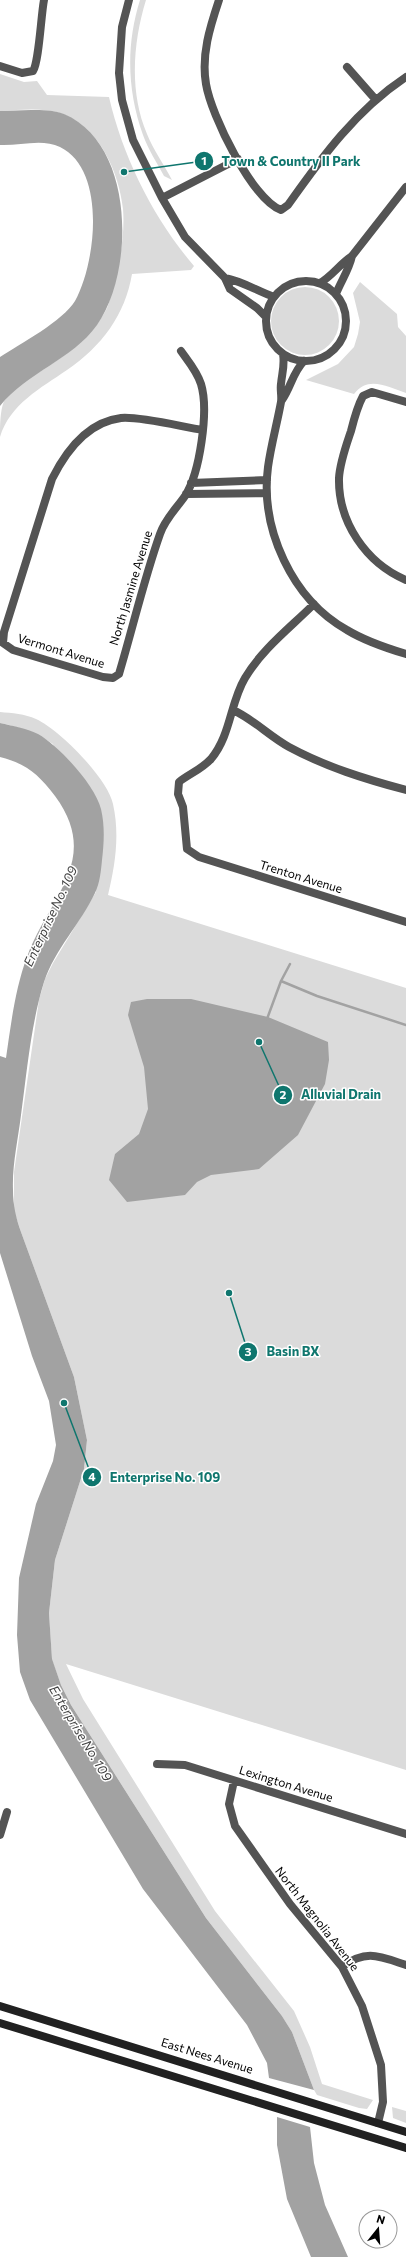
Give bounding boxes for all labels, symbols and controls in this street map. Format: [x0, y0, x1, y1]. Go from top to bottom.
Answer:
callout: Town & Country II Park [194, 149, 369, 174]
text: 1 [201, 153, 207, 167]
text: Town & Country II Park [222, 153, 361, 169]
street label: North Jasmine Avenue [106, 529, 155, 647]
street label: Vermont Avenue [16, 630, 106, 670]
street label: Trenton Avenue [258, 857, 344, 895]
water label: Enterprise No. 109 [20, 863, 80, 969]
callout: Alluvial Drain [273, 1082, 389, 1107]
text: Alluvial Drain [301, 1086, 381, 1102]
text: 2 [280, 1087, 287, 1101]
callout: Basin BX [238, 1339, 327, 1364]
text: Basin BX [267, 1343, 319, 1359]
text: 3 [245, 1344, 252, 1358]
callout: Enterprise No. 109 [82, 1465, 228, 1490]
text: 4 [88, 1469, 96, 1483]
text: Enterprise No. 109 [110, 1469, 220, 1485]
water label: Enterprise No. 109 [46, 1682, 116, 1784]
street label: Lexington Avenue [238, 1762, 335, 1804]
street label: North Magnolia Avenue [273, 1864, 363, 1973]
street label: East Nees Avenue [160, 2034, 255, 2076]
north arrow [358, 2209, 398, 2249]
text: N [375, 2212, 387, 2226]

